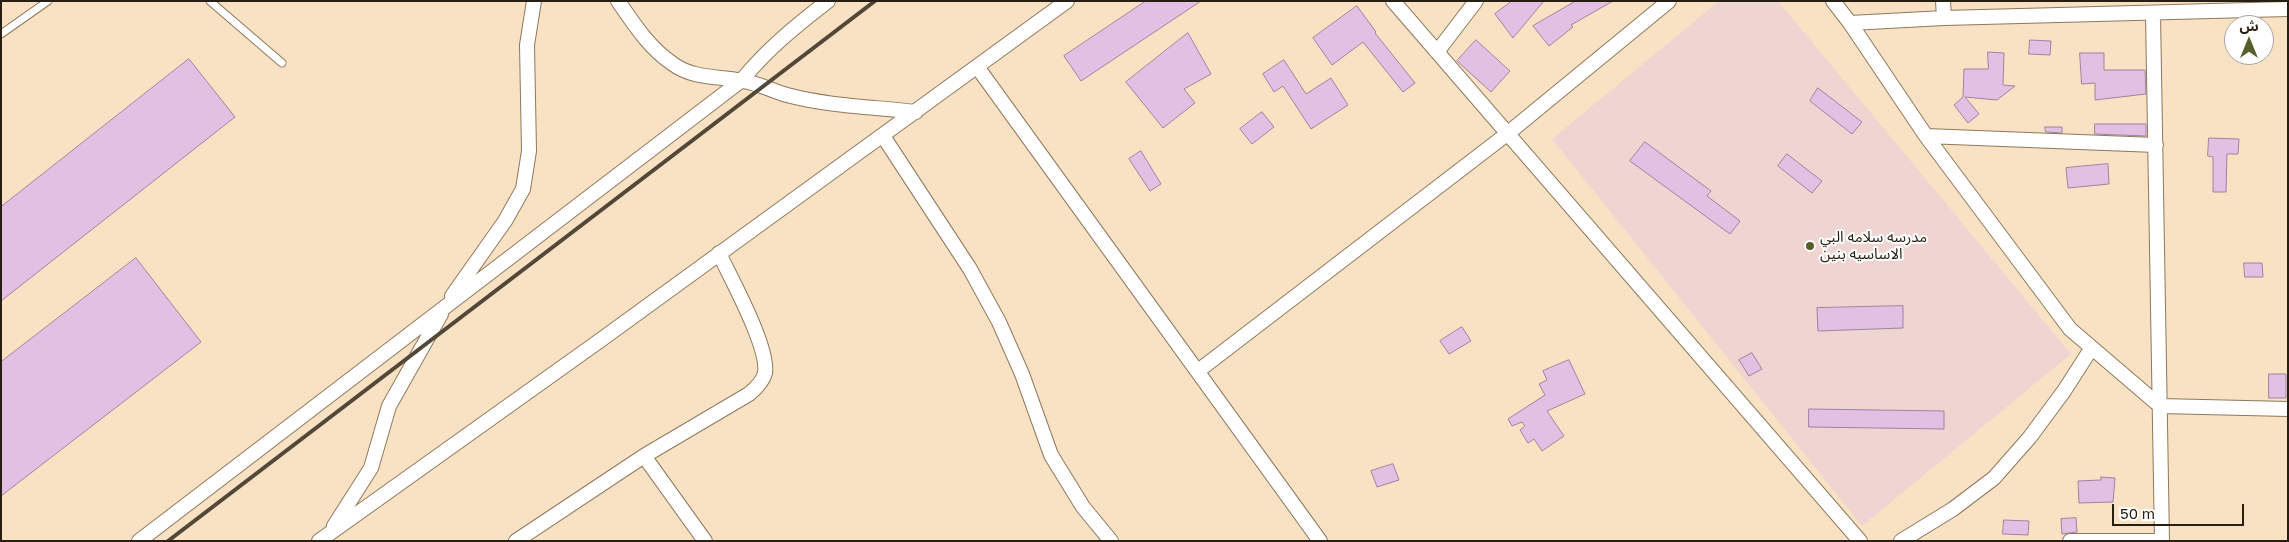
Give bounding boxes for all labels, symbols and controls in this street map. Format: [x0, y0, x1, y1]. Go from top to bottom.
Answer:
north arrow [2224, 15, 2274, 65]
text: ش [2239, 17, 2259, 34]
place label: مدرسه سلامه البي الاساسيه بنين [1820, 228, 1927, 263]
marker: مدرسه سلامه البي الاساسيه بنين [1804, 240, 1816, 252]
scale bar [2114, 494, 2246, 526]
text: 50 m [2120, 504, 2155, 522]

